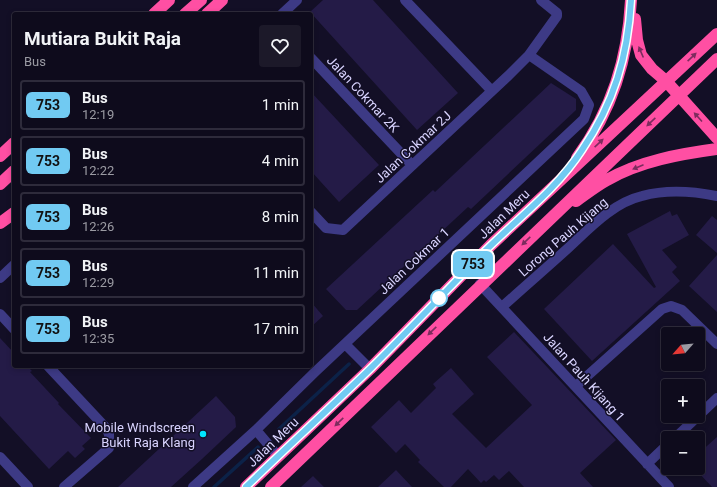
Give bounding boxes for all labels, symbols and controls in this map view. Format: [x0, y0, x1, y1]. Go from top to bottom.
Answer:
button: heart [259, 25, 301, 67]
text: Mutiara Bukit Raja [24, 27, 181, 50]
one-way arrow [638, 45, 644, 57]
one-way arrow [687, 52, 697, 62]
street label: Jalan Cokmar 2K [324, 53, 403, 136]
text: Bus [24, 54, 46, 69]
text: Bus [82, 89, 108, 107]
text: 1 min [262, 96, 299, 114]
text: 753 [36, 97, 60, 113]
text: 12:19 [82, 107, 114, 122]
street label: Jalan Cokmar 2J [372, 108, 454, 186]
one-way arrow [693, 112, 703, 122]
one-way arrow [646, 118, 656, 127]
one-way arrow [594, 139, 604, 148]
text: Bus [82, 145, 108, 163]
text: 4 min [262, 152, 299, 170]
text: 753 [36, 153, 60, 169]
text: 12:22 [82, 163, 114, 178]
one-way arrow [632, 164, 644, 170]
street label: Jalan Meru [476, 186, 532, 242]
street label: Lorong Pauh Kijang [516, 194, 610, 280]
text: Bus [82, 201, 108, 219]
text: 8 min [262, 208, 299, 226]
text: 753 [36, 209, 60, 225]
text: 12:26 [82, 219, 114, 234]
street label: Jalan Cokmar 1 [376, 225, 452, 297]
one-way arrow [521, 236, 531, 246]
line badge: 753 [450, 251, 496, 277]
text: 753 [461, 256, 485, 272]
text: Bus [82, 257, 108, 275]
text: 11 min [253, 264, 299, 282]
text: 753 [36, 265, 60, 281]
text: 12:29 [82, 275, 114, 290]
unlabelled marker [430, 289, 448, 307]
text: Bus [82, 313, 108, 331]
text: 17 min [253, 320, 299, 338]
text: 753 [36, 321, 60, 337]
one-way arrow [427, 326, 437, 336]
north arrow [661, 327, 705, 371]
map controls [661, 327, 705, 475]
street label: Jalan Pauh Kijang 1 [540, 330, 628, 424]
text: 12:35 [82, 331, 114, 346]
button: + [661, 379, 705, 423]
street label: Jalan Meru [245, 414, 301, 470]
one-way arrow [334, 417, 344, 427]
place label: Mobile Windscreen Bukit Raja Klang [85, 420, 195, 450]
marker: Mobile Windscreen Bukit Raja Klang [198, 429, 208, 439]
button: − [661, 431, 705, 475]

